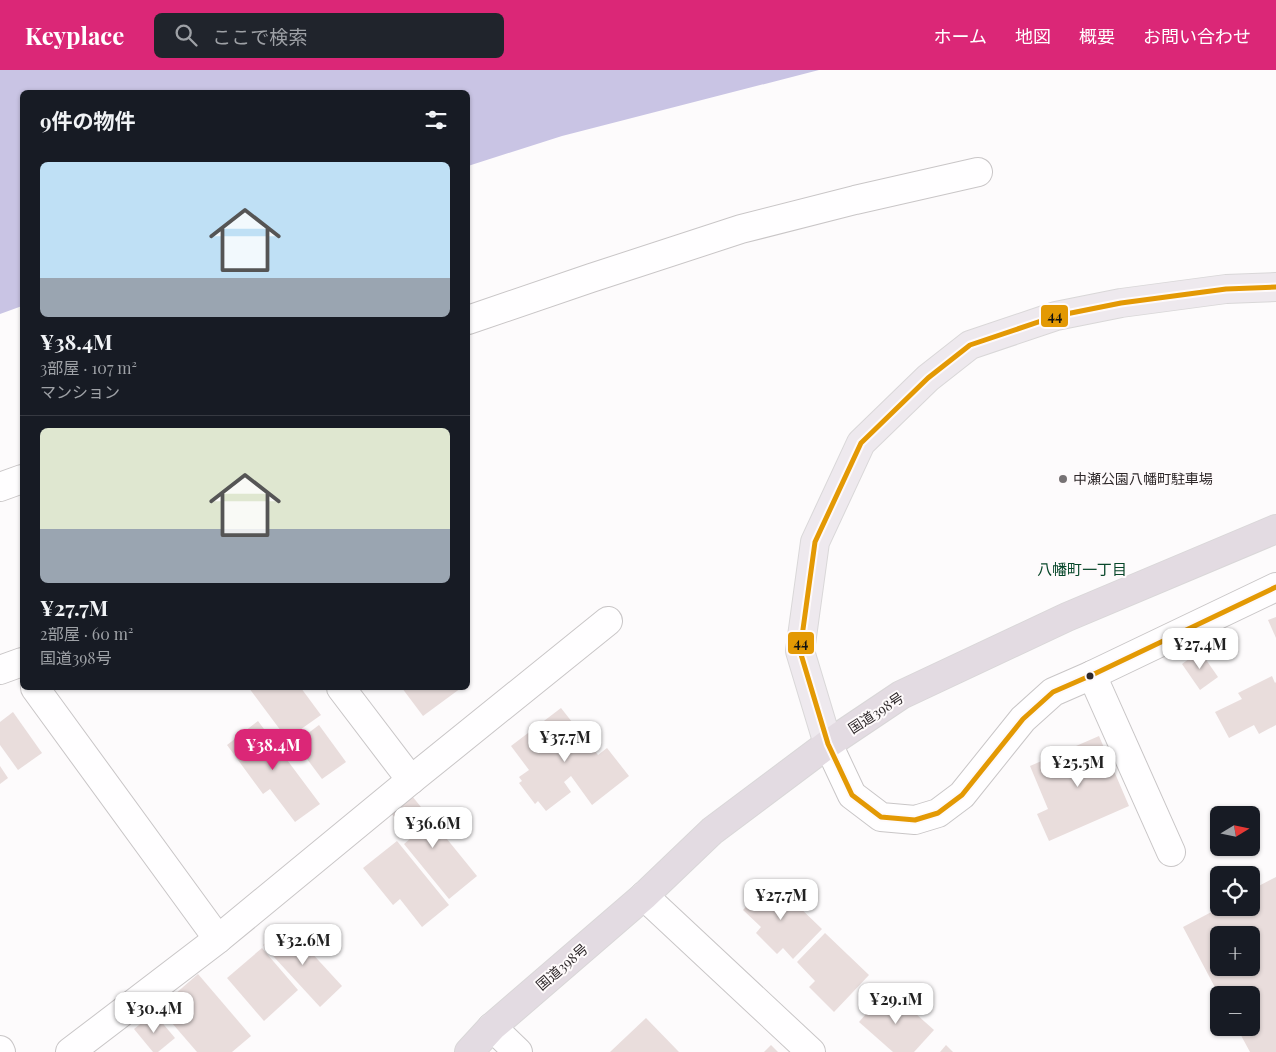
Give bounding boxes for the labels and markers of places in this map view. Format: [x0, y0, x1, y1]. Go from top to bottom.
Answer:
place label: 中瀬公園八幡町駐車場 [1073, 469, 1213, 488]
marker: 中瀬公園八幡町駐車場 [1057, 473, 1069, 485]
pin: ¥27.4M [1159, 628, 1241, 670]
unlabelled marker [1085, 671, 1095, 681]
pin: ¥37.7M [524, 720, 606, 763]
pin: ¥38.4M [232, 728, 314, 771]
pin: ¥25.5M [1037, 746, 1119, 788]
pin: ¥36.6M [392, 806, 474, 849]
pin: ¥27.7M [740, 878, 822, 921]
pin: ¥32.6M [262, 924, 344, 966]
pin: ¥29.1M [855, 982, 937, 1025]
pin: ¥30.4M [113, 992, 195, 1034]

